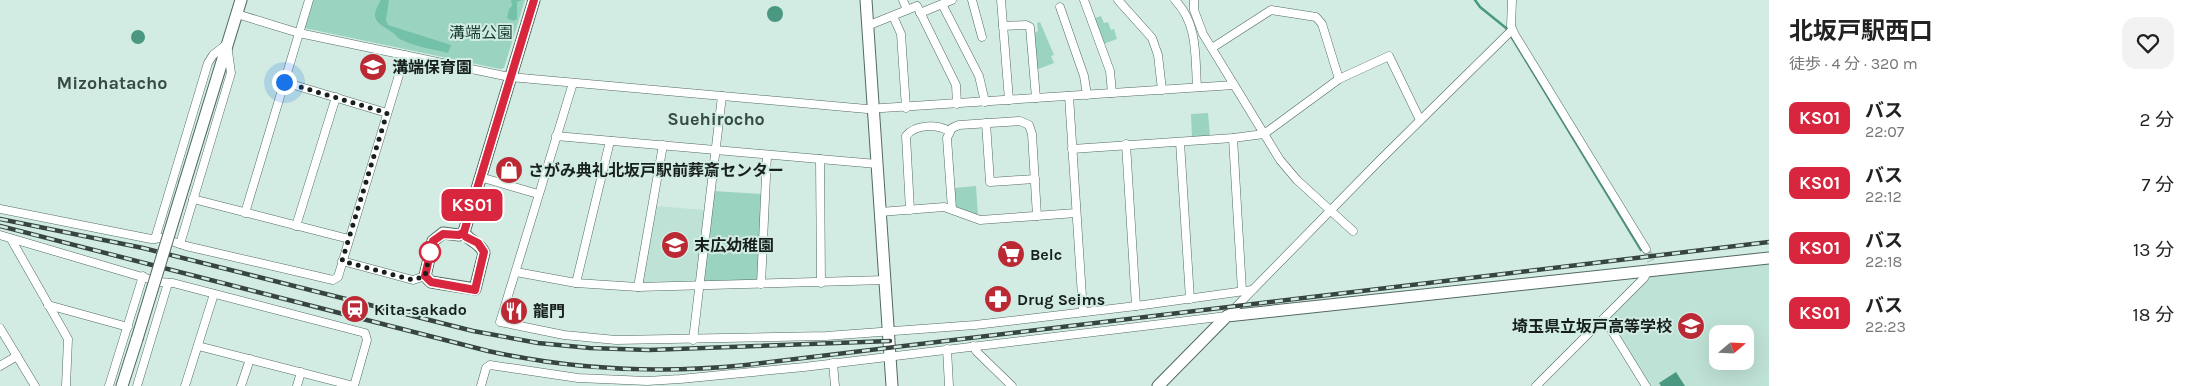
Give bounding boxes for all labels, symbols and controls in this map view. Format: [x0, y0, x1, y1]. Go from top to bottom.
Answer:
text: 北坂戸駅西口 [1789, 17, 1933, 45]
button: heart [2122, 17, 2174, 69]
park label: 溝端公園 [449, 23, 513, 42]
school or university icon: 溝端保育園 [358, 52, 388, 82]
text: 徒歩 · 4 分 · 320 m [1789, 54, 1918, 73]
place label: 溝端保育園 [392, 58, 472, 77]
your location [272, 70, 297, 95]
district label: Mizohatacho [56, 72, 168, 94]
text: バス [1865, 100, 1903, 122]
text: KS01 [1799, 107, 1840, 129]
district label: Suehirocho [667, 108, 765, 130]
text: 2 分 [2139, 109, 2174, 131]
text: 22:07 [1865, 122, 1904, 141]
shop icon: さがみ典礼北坂戸駅前葬斎センター [494, 155, 524, 185]
place label: さがみ典礼北坂戸駅前葬斎センター [528, 161, 784, 180]
text: バス [1865, 165, 1903, 187]
text: KS01 [1799, 172, 1840, 194]
text: 7 分 [2142, 174, 2174, 196]
text: 22:12 [1865, 187, 1902, 206]
line badge: KS01 [437, 189, 507, 221]
text: KS01 [451, 194, 493, 216]
school or university icon: 末広幼稚園 [660, 230, 690, 260]
text: バス [1865, 230, 1903, 252]
place label: 末広幼稚園 [694, 236, 774, 255]
text: KS01 [1799, 237, 1840, 259]
supermarket icon: Belc [996, 239, 1026, 269]
text: 13 分 [2133, 239, 2174, 261]
unlabelled marker [419, 241, 441, 263]
place label: Belc [1030, 245, 1062, 264]
text: 22:18 [1865, 252, 1902, 271]
pharmacy icon: Drug Seims [983, 284, 1013, 314]
place label: Drug Seims [1017, 290, 1105, 309]
station icon: Kita-sakado [340, 294, 370, 324]
text: バス [1865, 295, 1903, 317]
restaurant icon: 龍門 [499, 296, 529, 326]
place label: Kita-sakado [374, 300, 467, 319]
place label: 龍門 [533, 302, 565, 321]
text: KS01 [1799, 302, 1840, 324]
text: 18 分 [2133, 304, 2174, 326]
school or university icon: 埼玉県立坂戸高等学校 [1676, 311, 1706, 341]
place label: 埼玉県立坂戸高等学校 [1512, 317, 1672, 336]
text: 22:23 [1865, 317, 1906, 336]
north arrow [1709, 325, 1754, 370]
map controls [1709, 325, 1754, 370]

